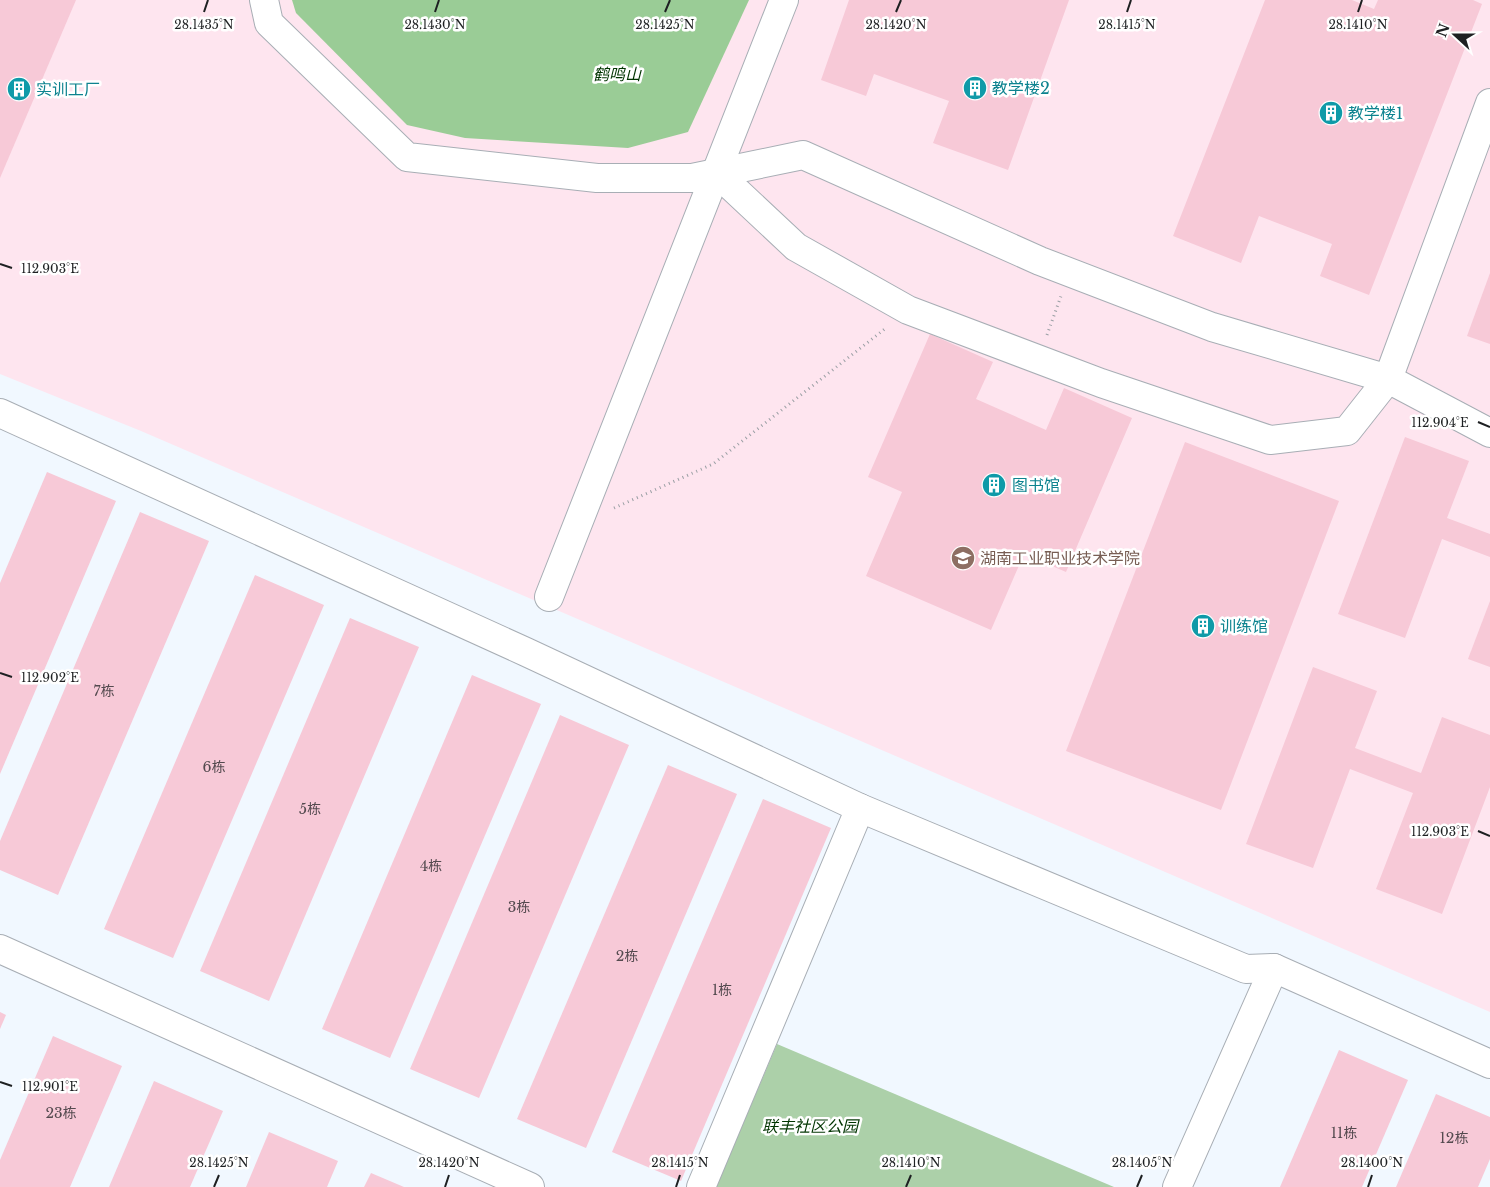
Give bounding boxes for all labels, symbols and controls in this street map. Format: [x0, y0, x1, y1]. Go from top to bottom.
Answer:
north arrow [1430, 10, 1480, 60]
text: 28.1435°N [174, 17, 234, 32]
text: 28.1430°N [404, 17, 466, 32]
text: 28.1425°N [635, 17, 695, 32]
text: 28.1420°N [865, 17, 927, 32]
text: 28.1415°N [1098, 17, 1156, 32]
text: 28.1410°N [1328, 17, 1388, 32]
text: N [1432, 21, 1454, 40]
park label: 鹤鸣山 [593, 64, 642, 84]
building icon: 教学楼2 [962, 75, 988, 101]
building icon: 实训工厂 [6, 76, 32, 102]
place label: 教学楼2 [992, 78, 1050, 98]
place label: 实训工厂 [36, 79, 100, 99]
building icon: 教学楼1 [1318, 100, 1344, 126]
place label: 教学楼1 [1348, 103, 1403, 123]
text: 112.903°E [21, 261, 79, 276]
text: 112.904°E [1411, 415, 1469, 430]
building icon: 图书馆 [981, 472, 1007, 498]
place label: 图书馆 [1012, 475, 1060, 495]
school or university icon: 湖南工业职业技术学院 [950, 545, 976, 571]
place label: 湖南工业职业技术学院 [980, 548, 1140, 568]
building icon: 训练馆 [1190, 613, 1216, 639]
place label: 训练馆 [1220, 616, 1268, 636]
text: 112.902°E [21, 670, 79, 685]
house number: 7栋 [93, 682, 115, 700]
house number: 6栋 [202, 758, 226, 776]
house number: 5栋 [299, 800, 321, 818]
text: 112.903°E [1411, 824, 1469, 839]
house number: 4栋 [420, 857, 442, 875]
house number: 3栋 [508, 898, 530, 916]
house number: 2栋 [616, 947, 638, 965]
house number: 1栋 [712, 981, 732, 999]
text: 112.901°E [22, 1079, 78, 1094]
house number: 23栋 [45, 1104, 77, 1122]
park label: 联丰社区公园 [762, 1116, 860, 1136]
house number: 11栋 [1331, 1124, 1357, 1142]
house number: 12栋 [1440, 1129, 1468, 1147]
text: 28.1425°N [189, 1155, 249, 1170]
text: 28.1420°N [418, 1155, 480, 1170]
text: 28.1415°N [651, 1155, 709, 1170]
text: 28.1410°N [881, 1155, 941, 1170]
text: 28.1405°N [1112, 1155, 1172, 1170]
text: 28.1400°N [1341, 1155, 1403, 1170]

